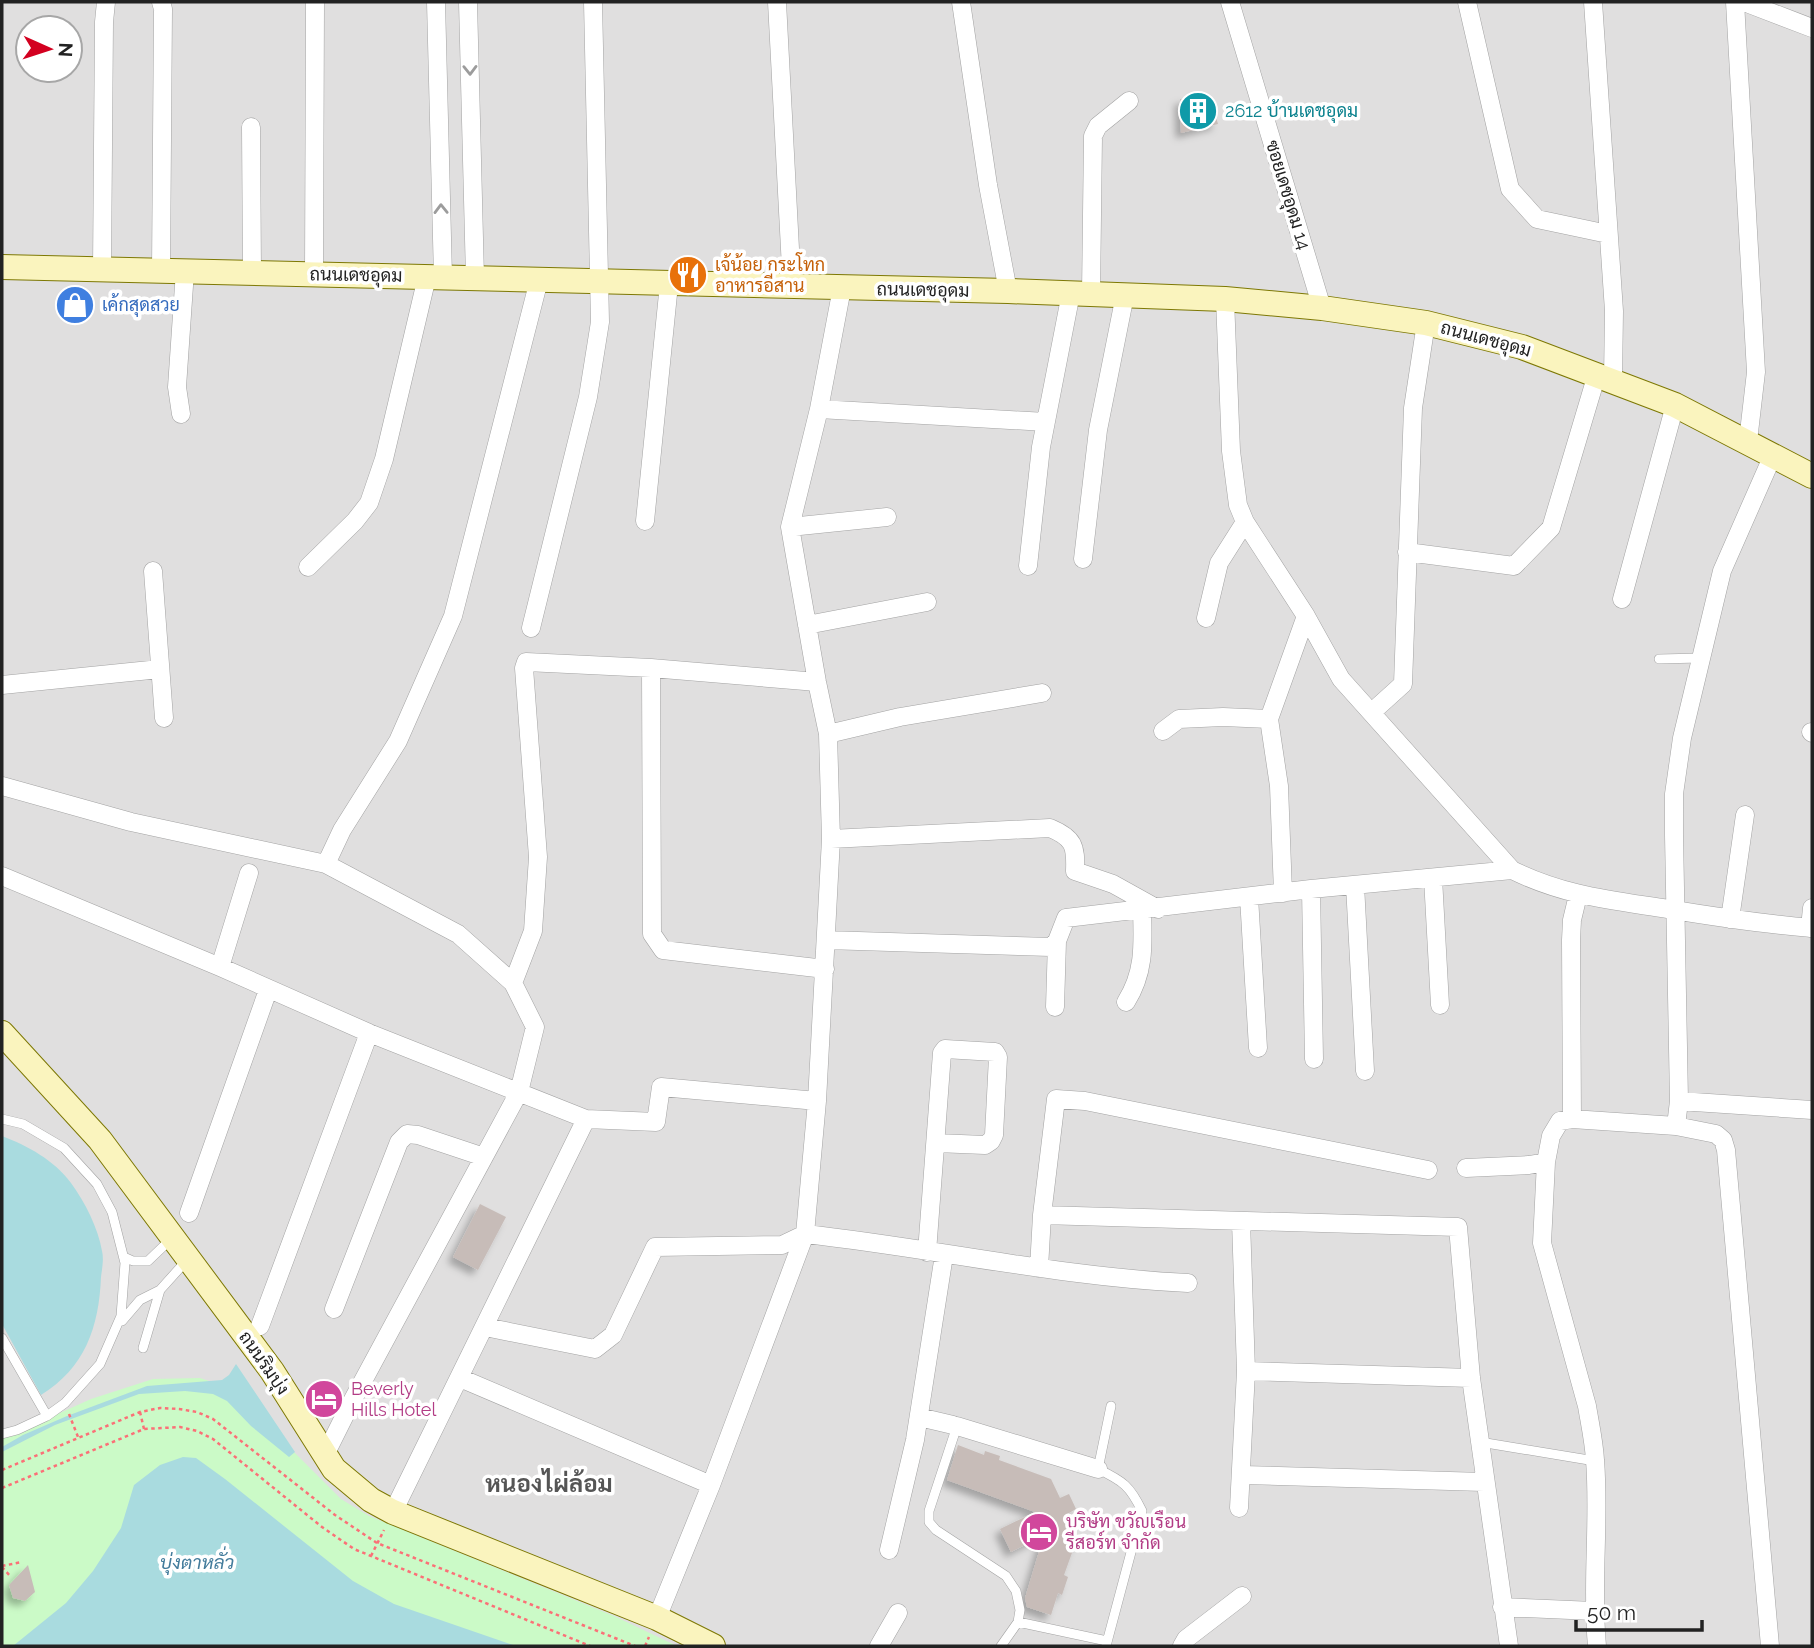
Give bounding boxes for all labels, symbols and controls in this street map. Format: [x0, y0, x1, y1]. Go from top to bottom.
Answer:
north arrow [14, 14, 84, 84]
text: N [55, 42, 77, 58]
one-way arrow [462, 65, 477, 76]
building icon: 2612 บ้านเดชอุดม [1177, 90, 1219, 132]
place label: 2612 บ้านเดชอุดม [1225, 99, 1358, 123]
street label: ซอยเดชอุดม 14 [1260, 138, 1315, 253]
one-way arrow [434, 203, 449, 214]
place label: เจ้น้อย กระโทก อาหารอีสาน [715, 252, 825, 296]
restaurant icon: เจ้น้อย กระโทก อาหารอีสาน [667, 254, 709, 296]
street label: ถนนเดชอุดม [309, 263, 403, 288]
street label: ถนนเดชอุดม [876, 278, 970, 303]
shop icon: เค้กสุดสวย [54, 284, 96, 326]
place label: เค้กสุดสวย [102, 293, 180, 317]
street label: ถนนเดชอุดม [1438, 316, 1534, 363]
street label: ถนนริมบุ่ง [233, 1326, 295, 1400]
hotel icon: Beverly Hills Hotel [303, 1378, 345, 1420]
place label: Beverly Hills Hotel [351, 1378, 436, 1420]
district label: หนองไผ่ล้อม [485, 1468, 613, 1498]
place label: บริษัท ขวัญเรือน รีสอร์ท จำกัด [1065, 1510, 1186, 1553]
hotel icon: บริษัท ขวัญเรือน รีสอร์ท จำกัด [1018, 1511, 1060, 1553]
water label: บุ่งตาหลั่ว [160, 1546, 234, 1575]
scale bar [1576, 1588, 1702, 1632]
text: 50 m [1587, 1600, 1636, 1625]

